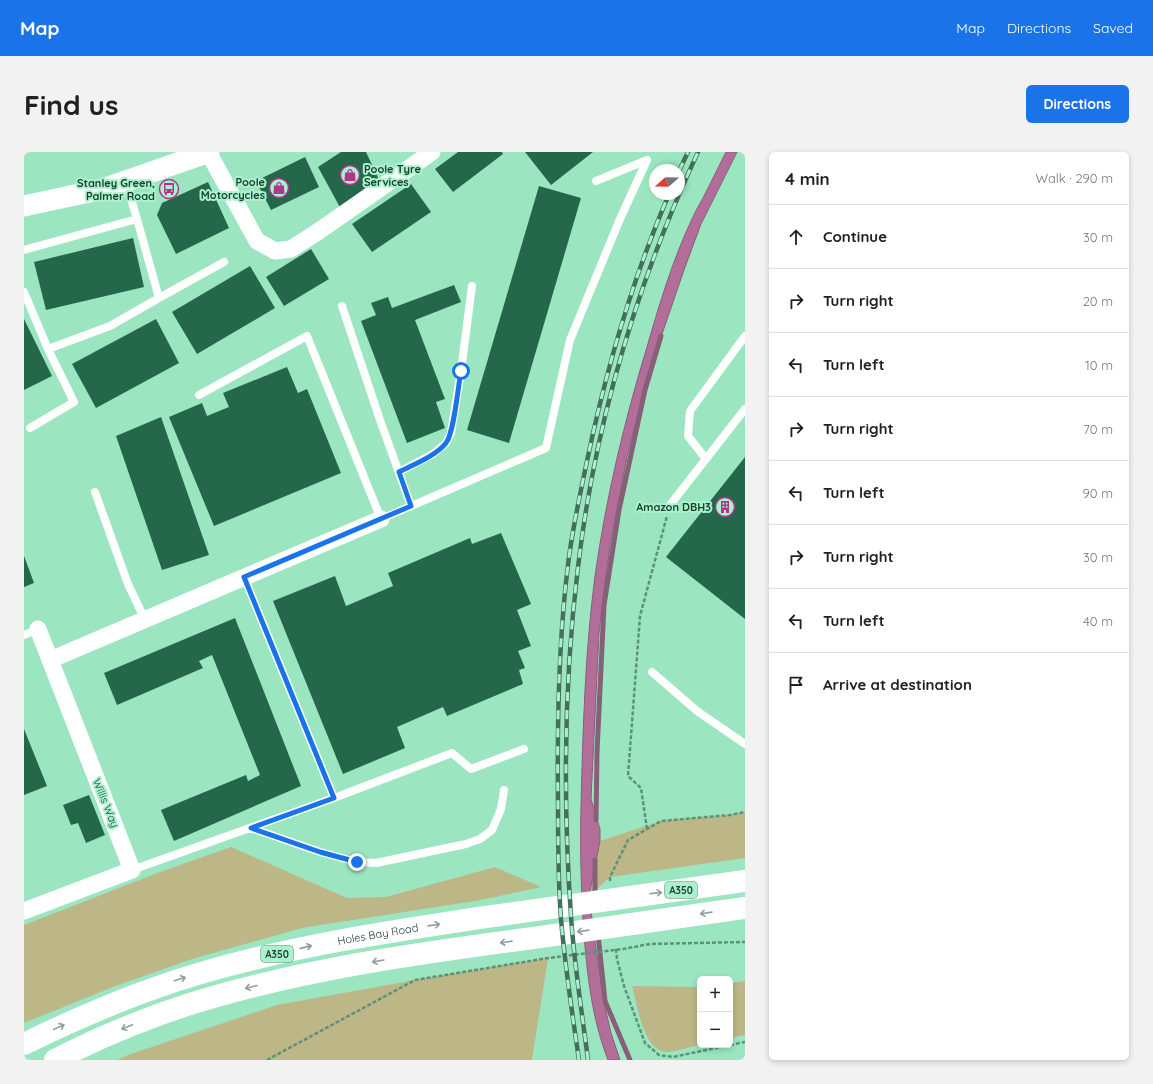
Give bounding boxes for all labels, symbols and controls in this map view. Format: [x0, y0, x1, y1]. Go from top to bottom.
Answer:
text: Map [20, 16, 59, 40]
text: Map [956, 19, 985, 37]
text: Directions [1007, 19, 1071, 37]
text: Saved [1093, 19, 1133, 37]
button: Directions [1026, 85, 1129, 123]
text: Find us [24, 87, 118, 122]
place label: Poole Tyre Services [364, 162, 421, 189]
shop icon: Poole Tyre Services [339, 164, 361, 186]
north arrow [649, 164, 685, 200]
text: 4 min [785, 168, 830, 189]
text: Walk · 290 m [1036, 170, 1113, 186]
place label: Poole Motorcycles [201, 175, 266, 202]
place label: Stanley Green, Palmer Road [77, 176, 155, 203]
shop icon: Poole Motorcycles [268, 177, 290, 199]
bus stop icon: Stanley Green, Palmer Road [158, 178, 180, 200]
icon: ahead [785, 226, 807, 248]
text: Continue [823, 227, 887, 246]
text: 30 m [1083, 229, 1113, 245]
icon: right [785, 290, 807, 312]
text: Turn right [823, 291, 894, 310]
text: 20 m [1083, 293, 1113, 309]
icon: left [785, 354, 807, 376]
text: Turn left [823, 355, 885, 374]
text: 10 m [1085, 357, 1113, 373]
route start [452, 362, 470, 380]
icon: right [785, 418, 807, 440]
text: Turn right [823, 419, 894, 438]
text: 70 m [1083, 421, 1113, 437]
icon: left [785, 482, 807, 504]
text: Turn left [823, 483, 885, 502]
text: 90 m [1083, 485, 1113, 501]
building icon: Amazon DBH3 [714, 496, 736, 518]
place label: Amazon DBH3 [636, 500, 711, 514]
icon: right [785, 546, 807, 568]
text: Turn right [823, 547, 894, 566]
text: 30 m [1083, 549, 1113, 565]
icon: left [785, 610, 807, 632]
text: Turn left [823, 611, 885, 630]
text: 40 m [1083, 613, 1113, 629]
icon: arrive [785, 674, 807, 696]
text: Arrive at destination [823, 675, 972, 694]
street label: Willis Way [90, 776, 122, 830]
route end [348, 853, 366, 871]
road number: A350 [665, 882, 697, 898]
one-way arrow [649, 889, 662, 897]
one-way arrow [700, 909, 713, 917]
street label: Holes Bay Road [336, 920, 419, 948]
one-way arrow [427, 921, 440, 929]
one-way arrow [577, 927, 590, 935]
one-way arrow [500, 938, 513, 946]
one-way arrow [299, 943, 312, 951]
road number: A350 [261, 946, 293, 962]
one-way arrow [372, 957, 385, 965]
one-way arrow [174, 975, 186, 983]
map controls [697, 976, 733, 1048]
button: + [697, 976, 733, 1012]
one-way arrow [245, 984, 258, 992]
button: − [697, 1012, 733, 1048]
one-way arrow [53, 1023, 65, 1030]
one-way arrow [122, 1024, 134, 1032]

